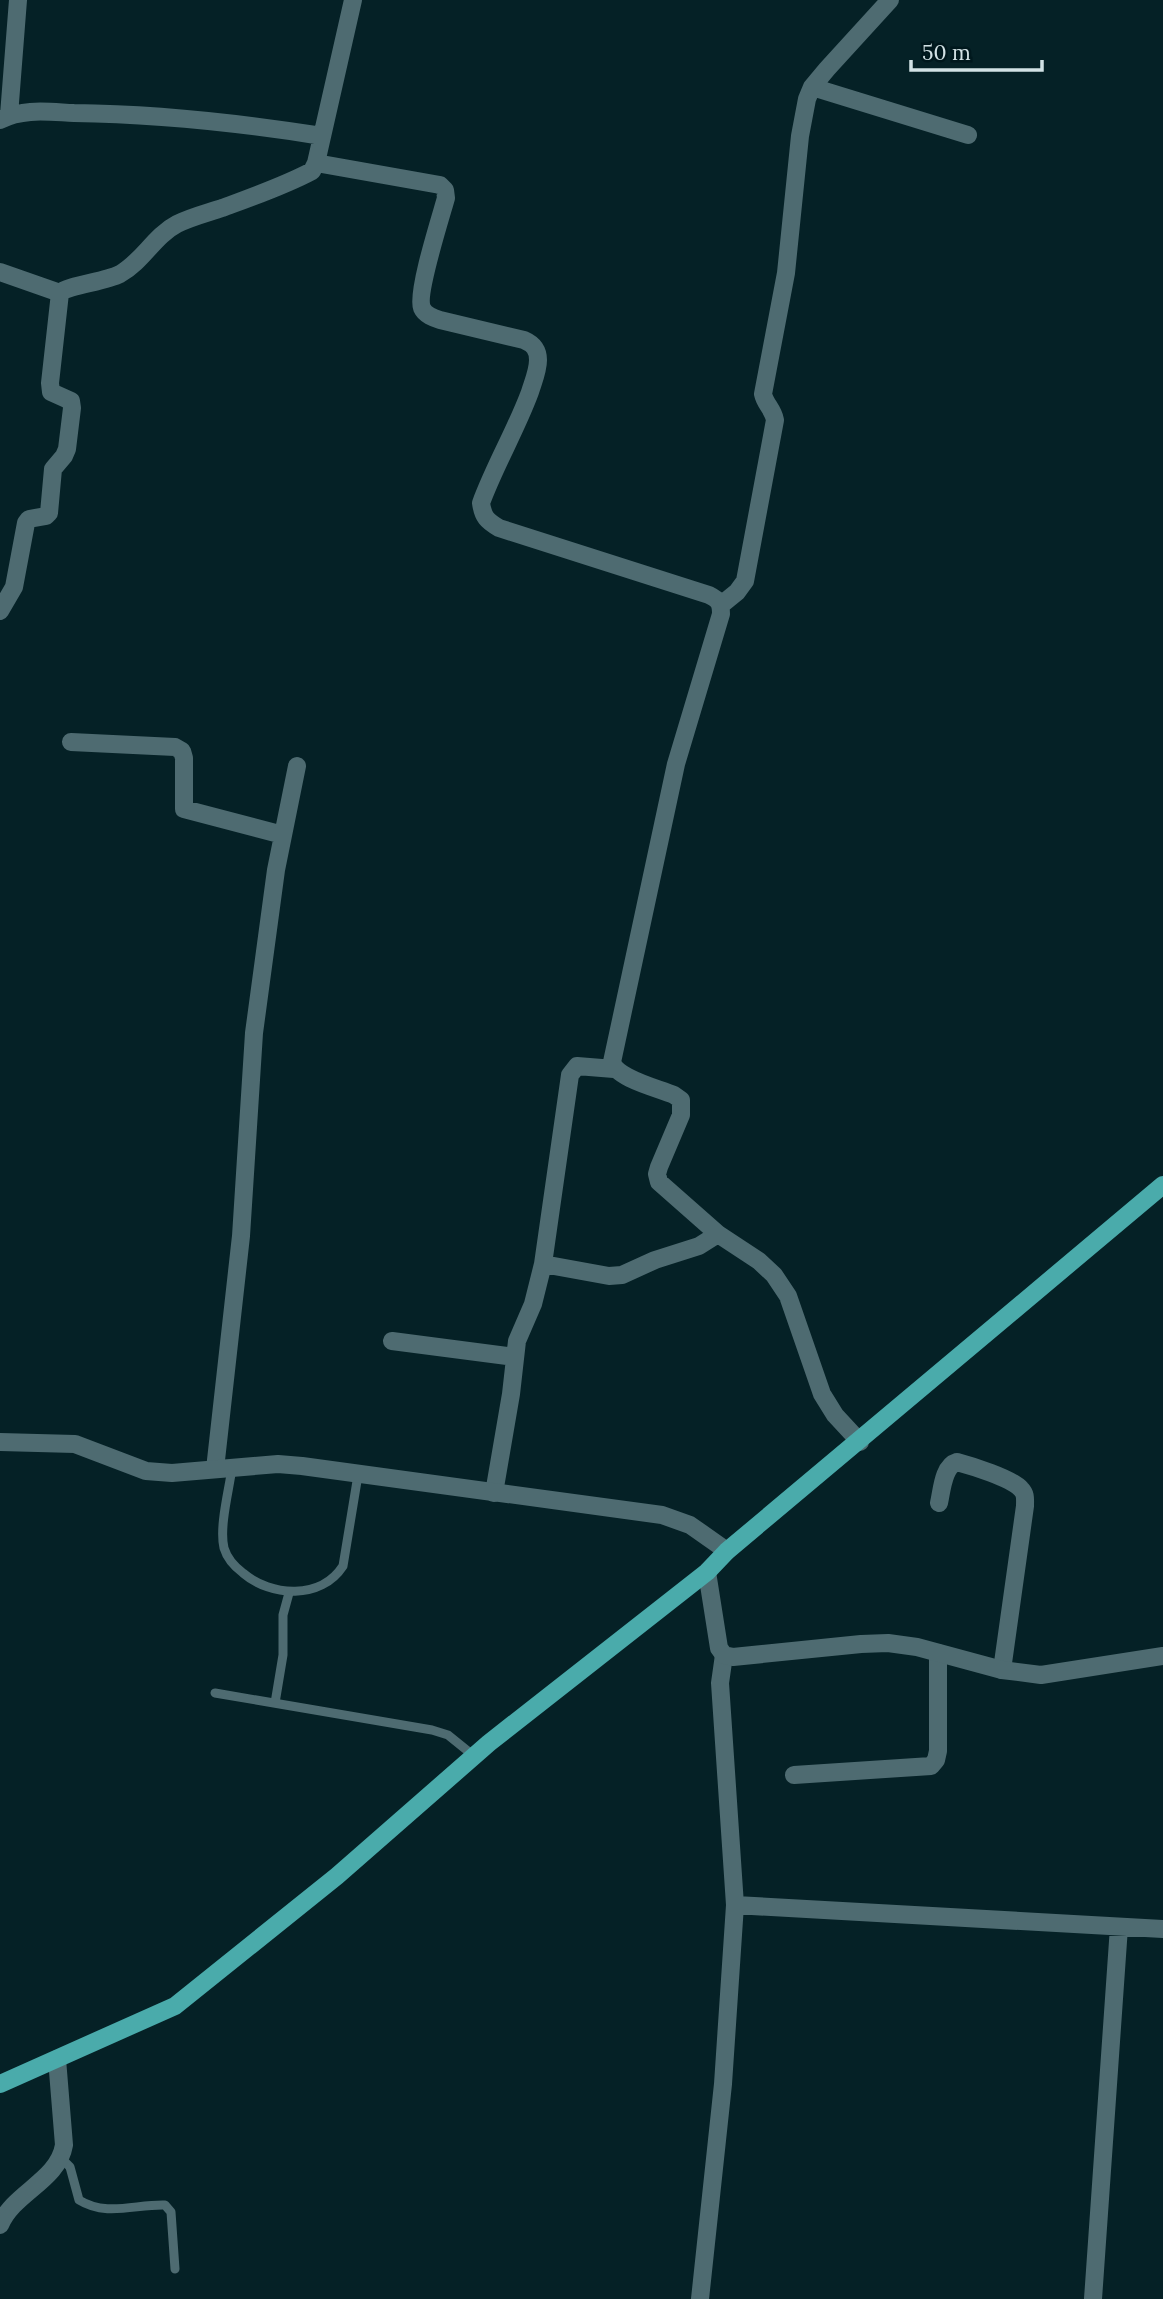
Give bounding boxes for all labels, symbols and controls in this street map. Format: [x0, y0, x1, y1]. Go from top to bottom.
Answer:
scale bar [911, 28, 1042, 72]
text: 50 m [922, 39, 971, 66]

